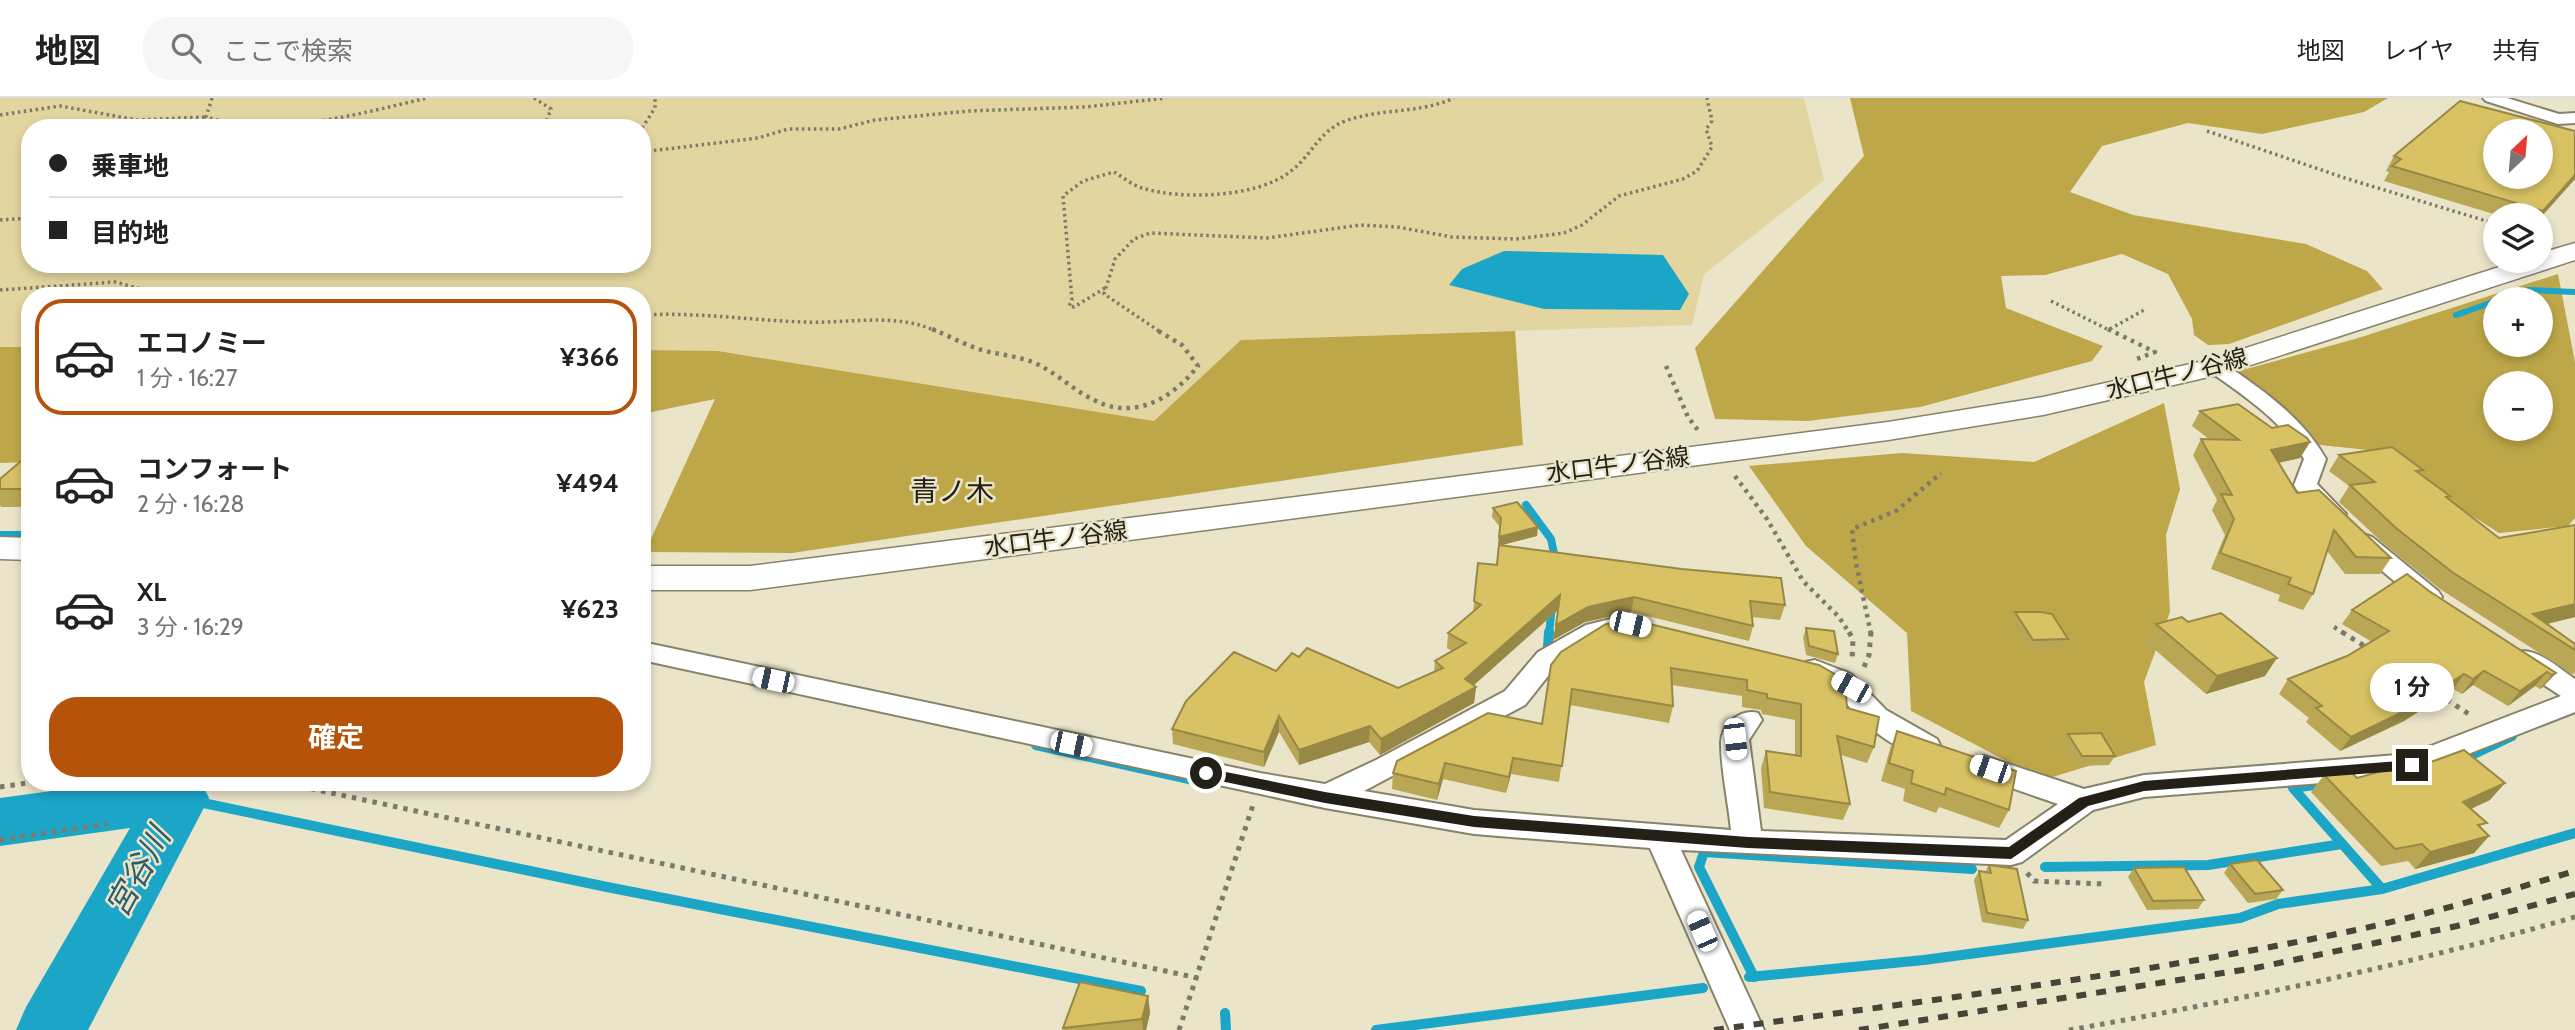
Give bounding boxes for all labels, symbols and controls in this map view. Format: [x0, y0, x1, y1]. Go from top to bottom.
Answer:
search box [143, 17, 633, 80]
icon: search [167, 29, 205, 67]
text: 地図 [35, 30, 101, 70]
text: ここで検索 [223, 35, 353, 67]
text: 地図 [2297, 36, 2345, 65]
text: レイヤ [2383, 36, 2454, 65]
text: 共有 [2492, 36, 2540, 65]
north arrow [2483, 119, 2553, 189]
map controls [2483, 119, 2553, 441]
text: 乗車地 [91, 150, 169, 182]
button: layers [2483, 203, 2553, 273]
text: 目的地 [91, 217, 169, 249]
button: + [2483, 287, 2553, 357]
icon: car [53, 326, 116, 389]
text: エコノミー [137, 327, 267, 359]
text: ¥366 [560, 341, 619, 373]
street label: 水口牛ノ谷線 [2104, 342, 2250, 405]
text: 1 分 · 16:27 [137, 364, 237, 392]
button: − [2483, 371, 2553, 441]
street label: 水口牛ノ谷線 [1545, 441, 1691, 488]
icon: car [53, 452, 116, 515]
text: コンフォート [137, 453, 292, 485]
text: ¥494 [556, 467, 619, 499]
district label: 青ノ木 [910, 474, 994, 508]
text: 2 分 · 16:28 [137, 490, 244, 518]
street label: 水口牛ノ谷線 [983, 515, 1129, 562]
text: XL [137, 576, 166, 608]
icon: car [53, 578, 116, 641]
text: ¥623 [561, 593, 619, 625]
car [1608, 609, 1653, 639]
text: 3 分 · 16:29 [137, 613, 244, 641]
callout: 1 分 [2370, 664, 2454, 712]
car [751, 665, 796, 695]
car [1828, 668, 1875, 706]
text: 1 分 [2394, 673, 2430, 701]
button: 確定 [49, 697, 623, 777]
car [1723, 717, 1748, 761]
car [1049, 729, 1094, 759]
route end [2396, 749, 2428, 781]
car [1967, 752, 2014, 786]
route start [1190, 757, 1222, 789]
water label: 宮谷川 [97, 818, 179, 923]
car [1684, 908, 1721, 954]

